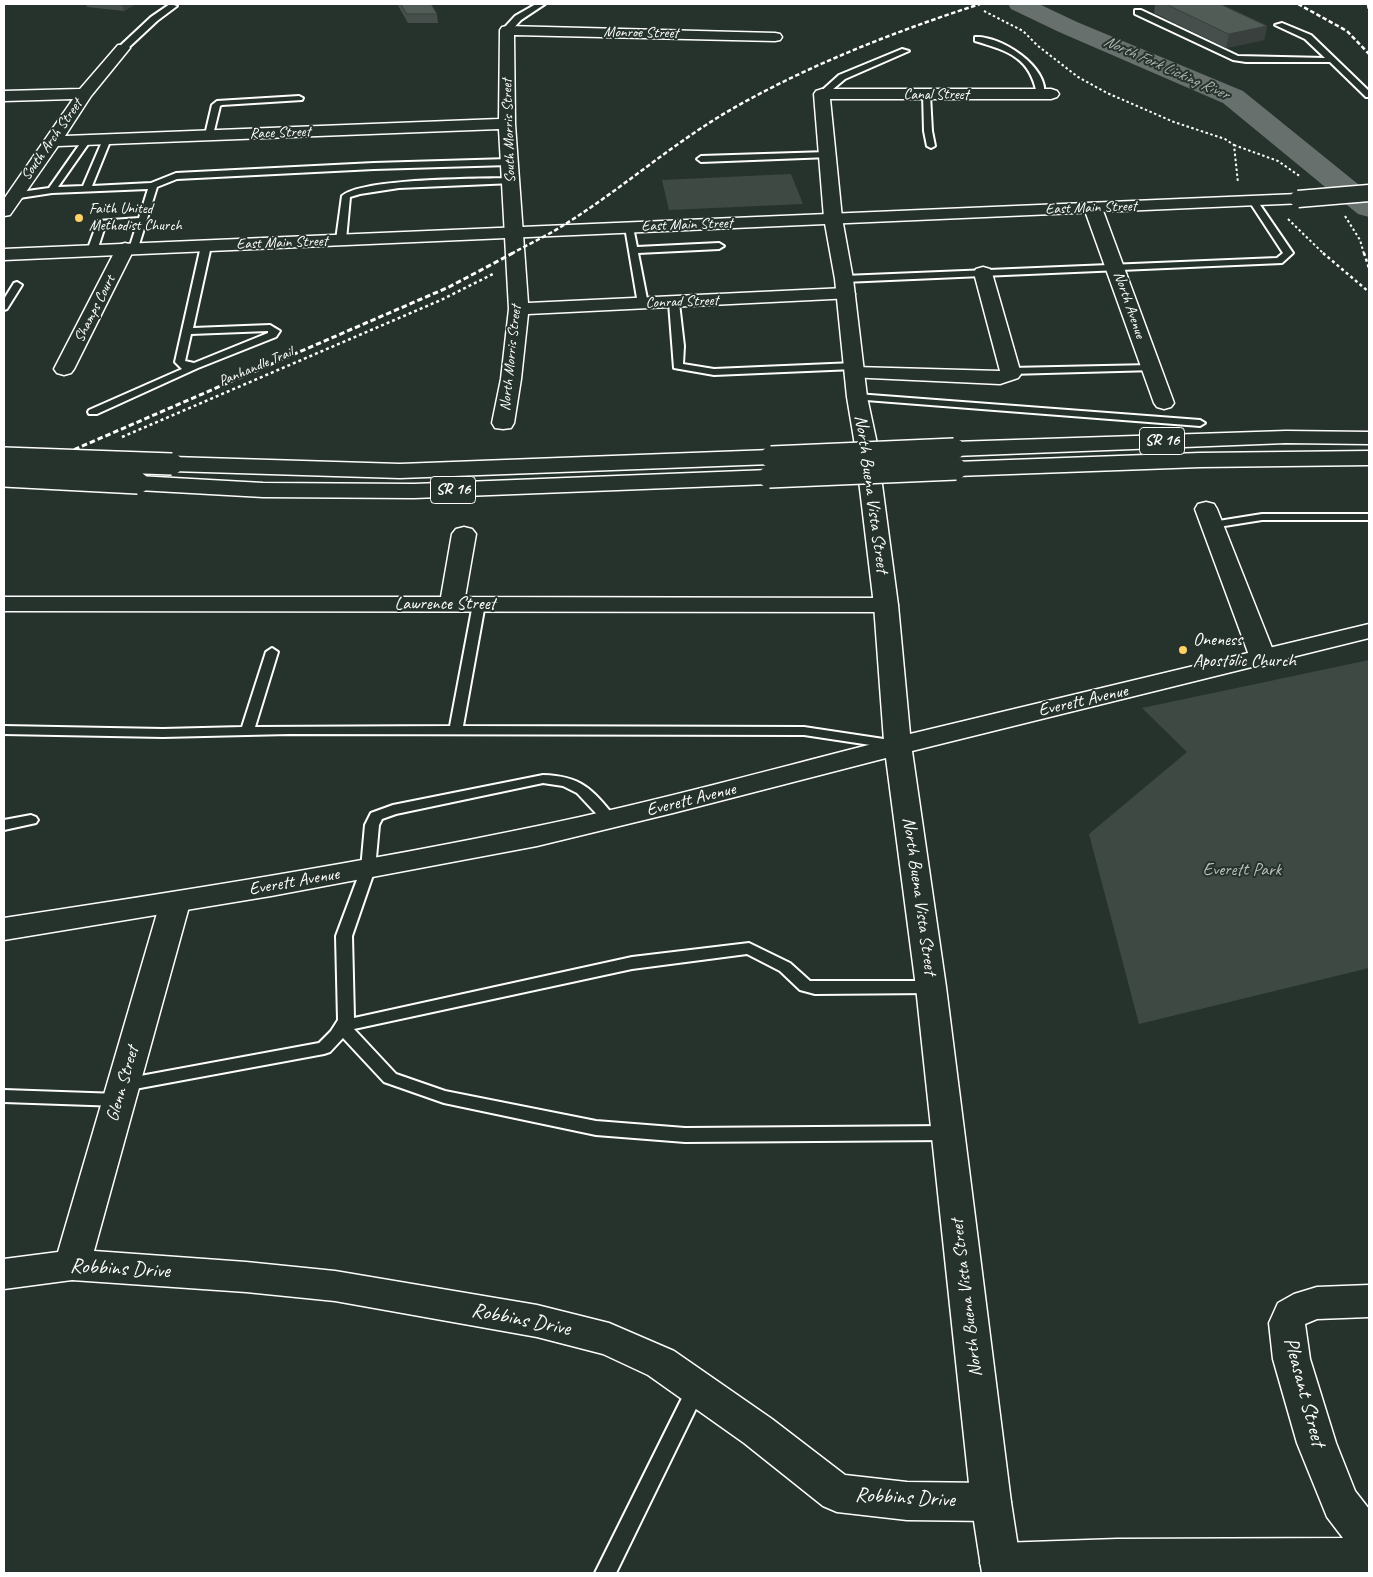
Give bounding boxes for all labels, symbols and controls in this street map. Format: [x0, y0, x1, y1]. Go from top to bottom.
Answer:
street label: Monroe Street [603, 23, 679, 43]
water label: North Fork Licking River [1101, 32, 1231, 104]
street label: South Morris Street [498, 78, 520, 184]
street label: Canal Street [903, 86, 969, 104]
street label: South Arch Street [18, 96, 86, 184]
street label: Race Street [249, 123, 311, 143]
street label: East Main Street [1045, 197, 1137, 219]
place label: Faith United Methodist Church [89, 200, 182, 235]
marker: Faith United Methodist Church [73, 212, 85, 224]
street label: East Main Street [641, 214, 733, 236]
street label: East Main Street [236, 232, 328, 254]
street label: North Avenue [1109, 269, 1149, 341]
street label: Shamps Court [70, 272, 120, 346]
street label: Conrad Street [645, 292, 719, 312]
street label: North Morris Street [496, 304, 526, 412]
street label: Panhandle Trail [216, 343, 296, 391]
street label: North Buena Vista Street [849, 414, 893, 574]
road number: SR 16 [1140, 428, 1184, 454]
road number: SR 16 [430, 476, 476, 504]
street label: Lawrence Street [395, 593, 495, 615]
place label: Oneness Apostolic Church [1193, 629, 1296, 672]
marker: Oneness Apostolic Church [1177, 644, 1189, 656]
street label: Everett Avenue [1036, 680, 1130, 722]
street label: Everett Avenue [644, 778, 738, 822]
street label: North Buena Vista Street [897, 816, 941, 976]
park label: Everett Park [1203, 859, 1281, 881]
street label: Everett Avenue [247, 863, 341, 901]
street label: Glenn Street [102, 1044, 144, 1124]
street label: North Buena Vista Street [947, 1218, 987, 1378]
street label: Robbins Drive [69, 1254, 171, 1284]
street label: Robbins Drive [469, 1298, 573, 1342]
street label: Pleasant Street [1277, 1335, 1331, 1449]
street label: Robbins Drive [854, 1483, 956, 1513]

